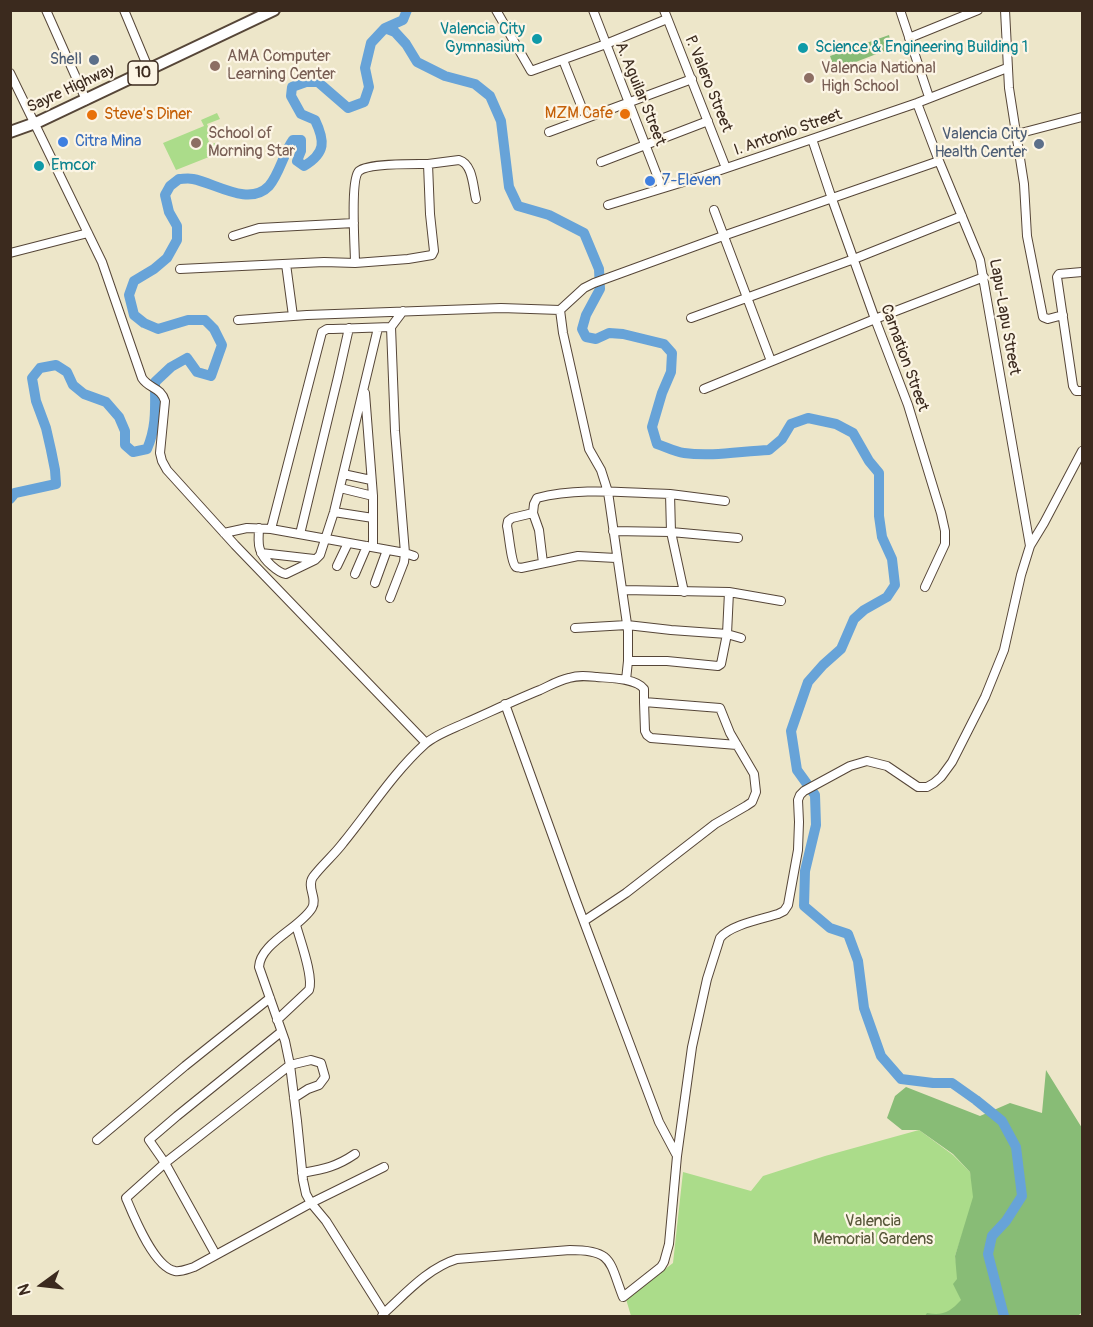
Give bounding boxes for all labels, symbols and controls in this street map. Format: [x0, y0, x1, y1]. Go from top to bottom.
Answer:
place label: Valencia City Gymnasium [440, 20, 525, 58]
marker: Valencia City Gymnasium [530, 32, 544, 46]
street label: P. Valero Street [680, 33, 736, 135]
place label: Science & Engineering Building 1 [815, 38, 1028, 58]
street label: A. Aguilar Street [610, 39, 670, 149]
marker: Science & Engineering Building 1 [796, 41, 810, 55]
place label: AMA Computer Learning Center [227, 47, 336, 85]
place label: Shell [50, 50, 82, 70]
marker: Shell [87, 53, 101, 67]
marker: AMA Computer Learning Center [208, 59, 222, 73]
place label: Valencia National High School [821, 59, 936, 97]
street label: Sayre Highway [24, 60, 118, 118]
road number: 10 [128, 61, 158, 85]
marker: Valencia National High School [802, 71, 816, 85]
place label: MZM Cafe [545, 104, 613, 124]
place label: Steve's Diner [104, 105, 192, 125]
street label: I. Antonio Street [731, 106, 845, 160]
marker: MZM Cafe [618, 107, 632, 121]
marker: Steve's Diner [85, 108, 99, 122]
place label: School of Morning Star [208, 124, 295, 162]
place label: Valencia City Health Center [935, 125, 1027, 163]
place label: Citra Mina [75, 132, 141, 152]
marker: Citra Mina [56, 135, 70, 149]
marker: School of Morning Star [189, 136, 203, 150]
marker: Valencia City Health Center [1032, 137, 1046, 151]
place label: Emcor [51, 156, 96, 176]
marker: Emcor [32, 159, 46, 173]
place label: 7-Eleven [662, 171, 721, 191]
marker: 7-Eleven [643, 174, 657, 188]
street label: Lapu-Lapu Street [984, 257, 1024, 377]
street label: Carnation Street [876, 302, 932, 414]
park label: Valencia Memorial Gardens [813, 1212, 933, 1250]
north arrow [12, 1255, 72, 1315]
text: N [14, 1282, 36, 1297]

